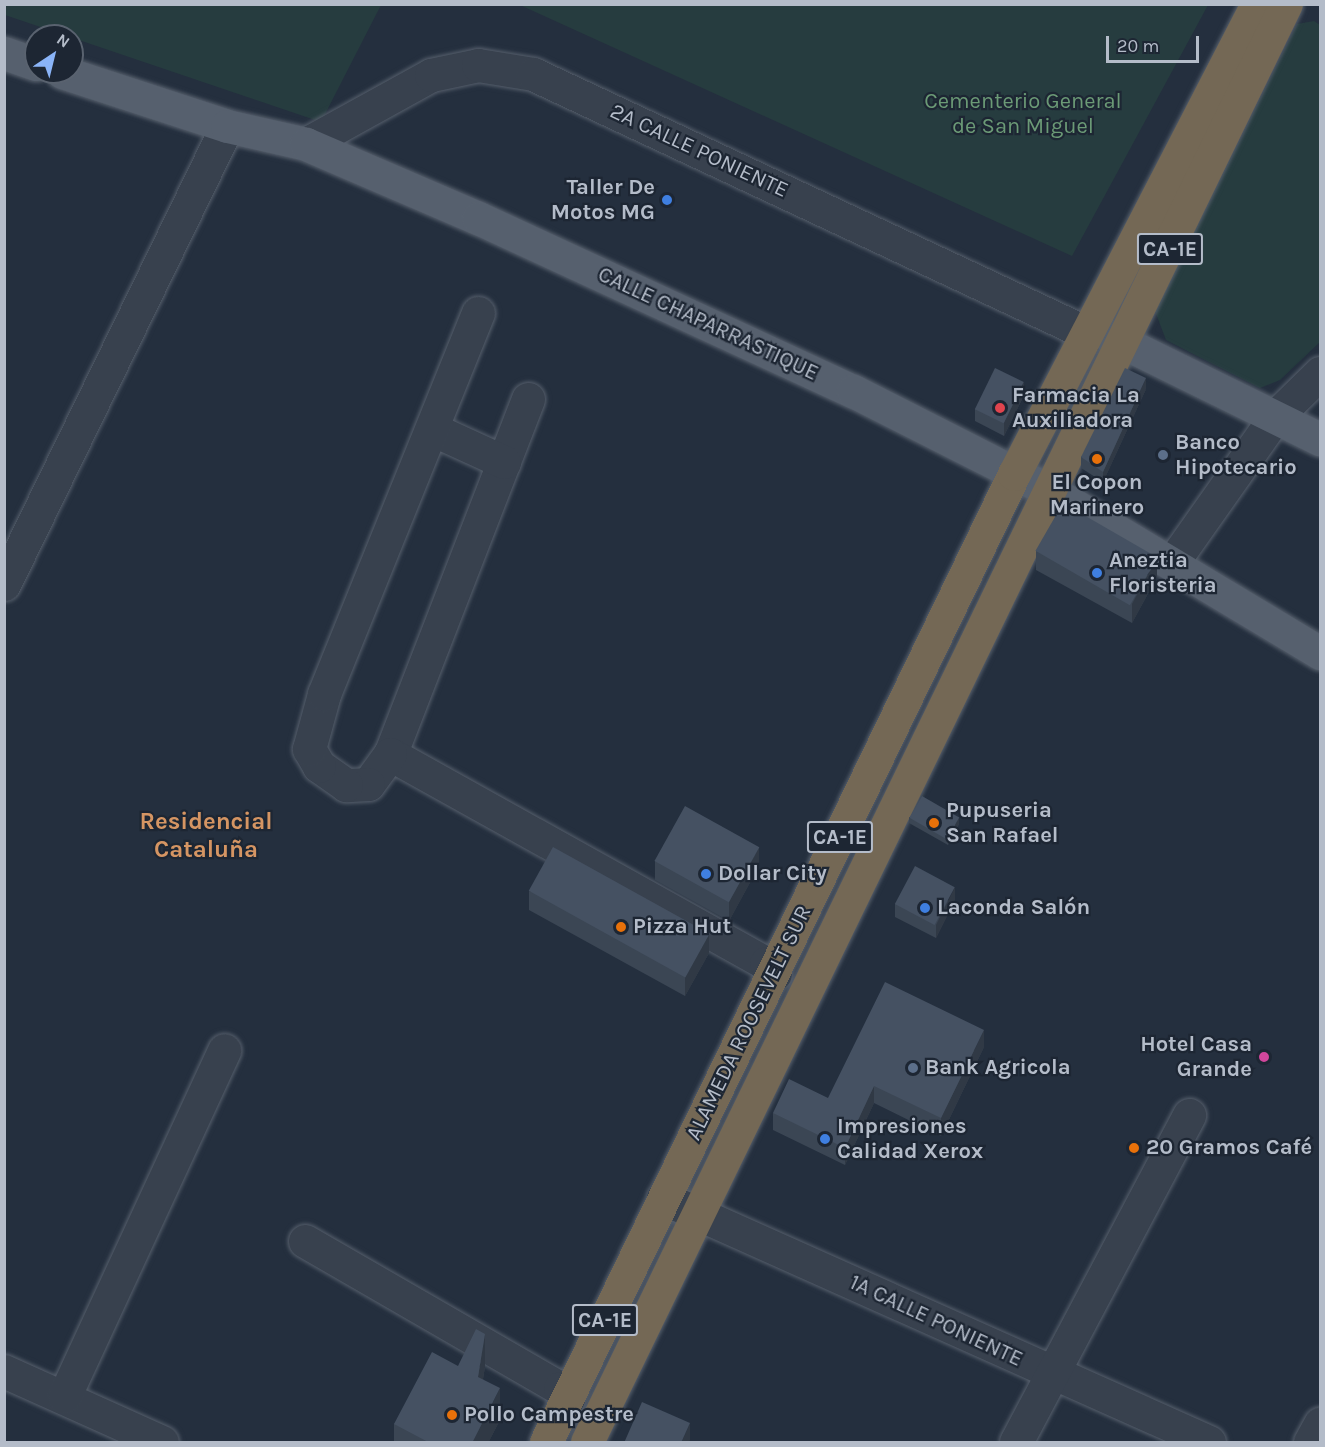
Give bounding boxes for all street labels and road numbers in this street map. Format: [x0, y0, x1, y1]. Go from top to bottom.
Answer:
street label: 2A CALLE PONIENTE [606, 98, 792, 204]
road number: CA-1E [1136, 231, 1204, 267]
street label: CALLE CHAPARRASTIQUE [594, 261, 822, 387]
road number: CA-1E [806, 819, 874, 855]
street label: ALAMEDA ROOSEVELT SUR [681, 901, 817, 1145]
street label: 1A CALLE PONIENTE [845, 1269, 1027, 1373]
road number: CA-1E [570, 1302, 640, 1338]

